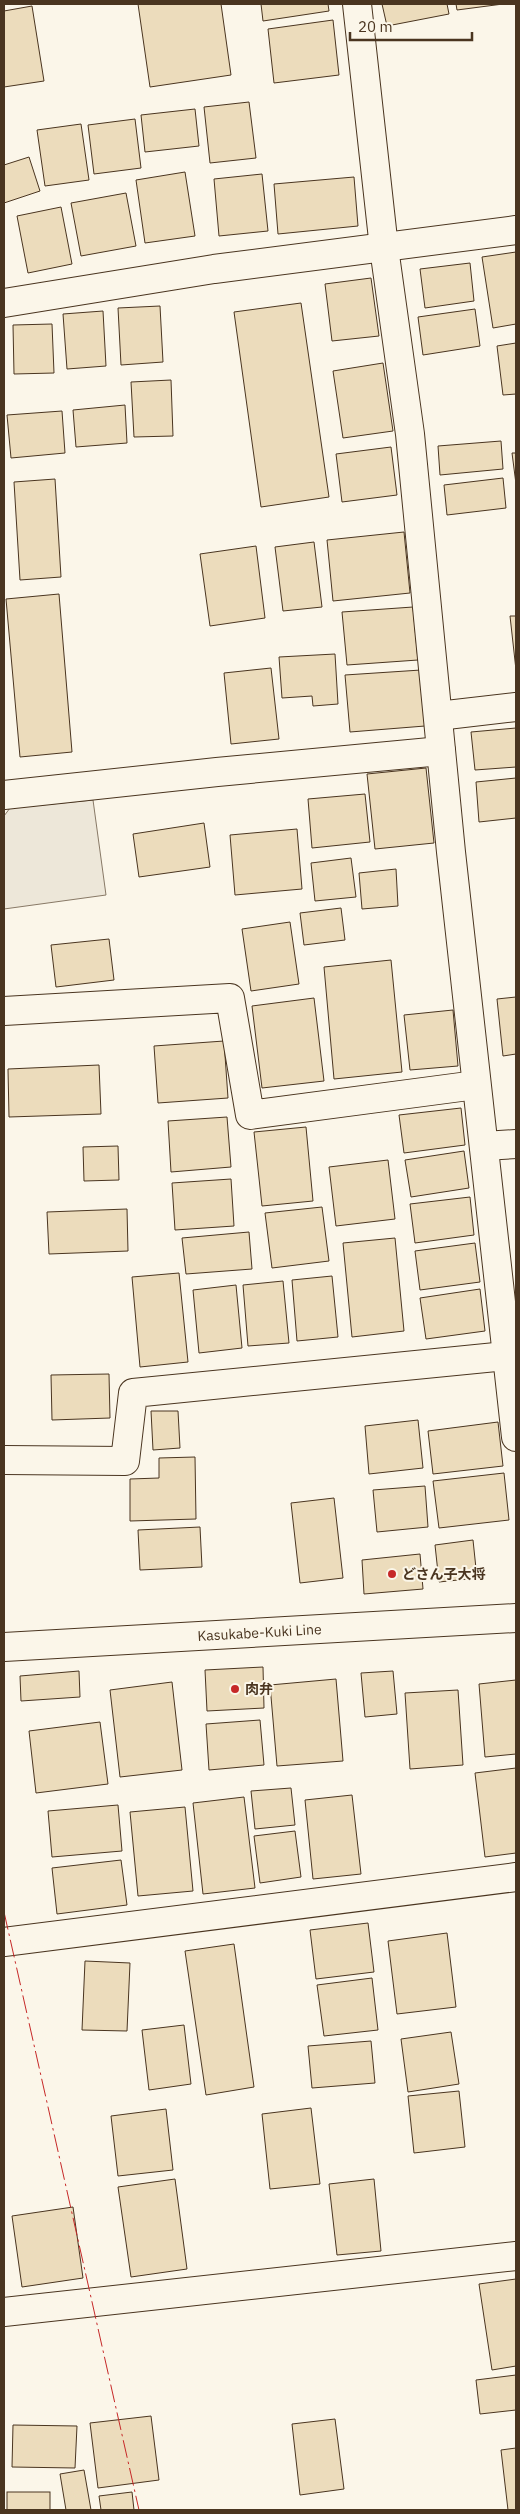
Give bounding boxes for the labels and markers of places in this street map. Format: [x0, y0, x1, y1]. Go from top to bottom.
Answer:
place label: どさん子大将 [402, 1565, 486, 1583]
marker: どさん子大将 [386, 1568, 398, 1580]
place label: 肉弁 [245, 1680, 273, 1698]
marker: 肉弁 [229, 1683, 241, 1695]

